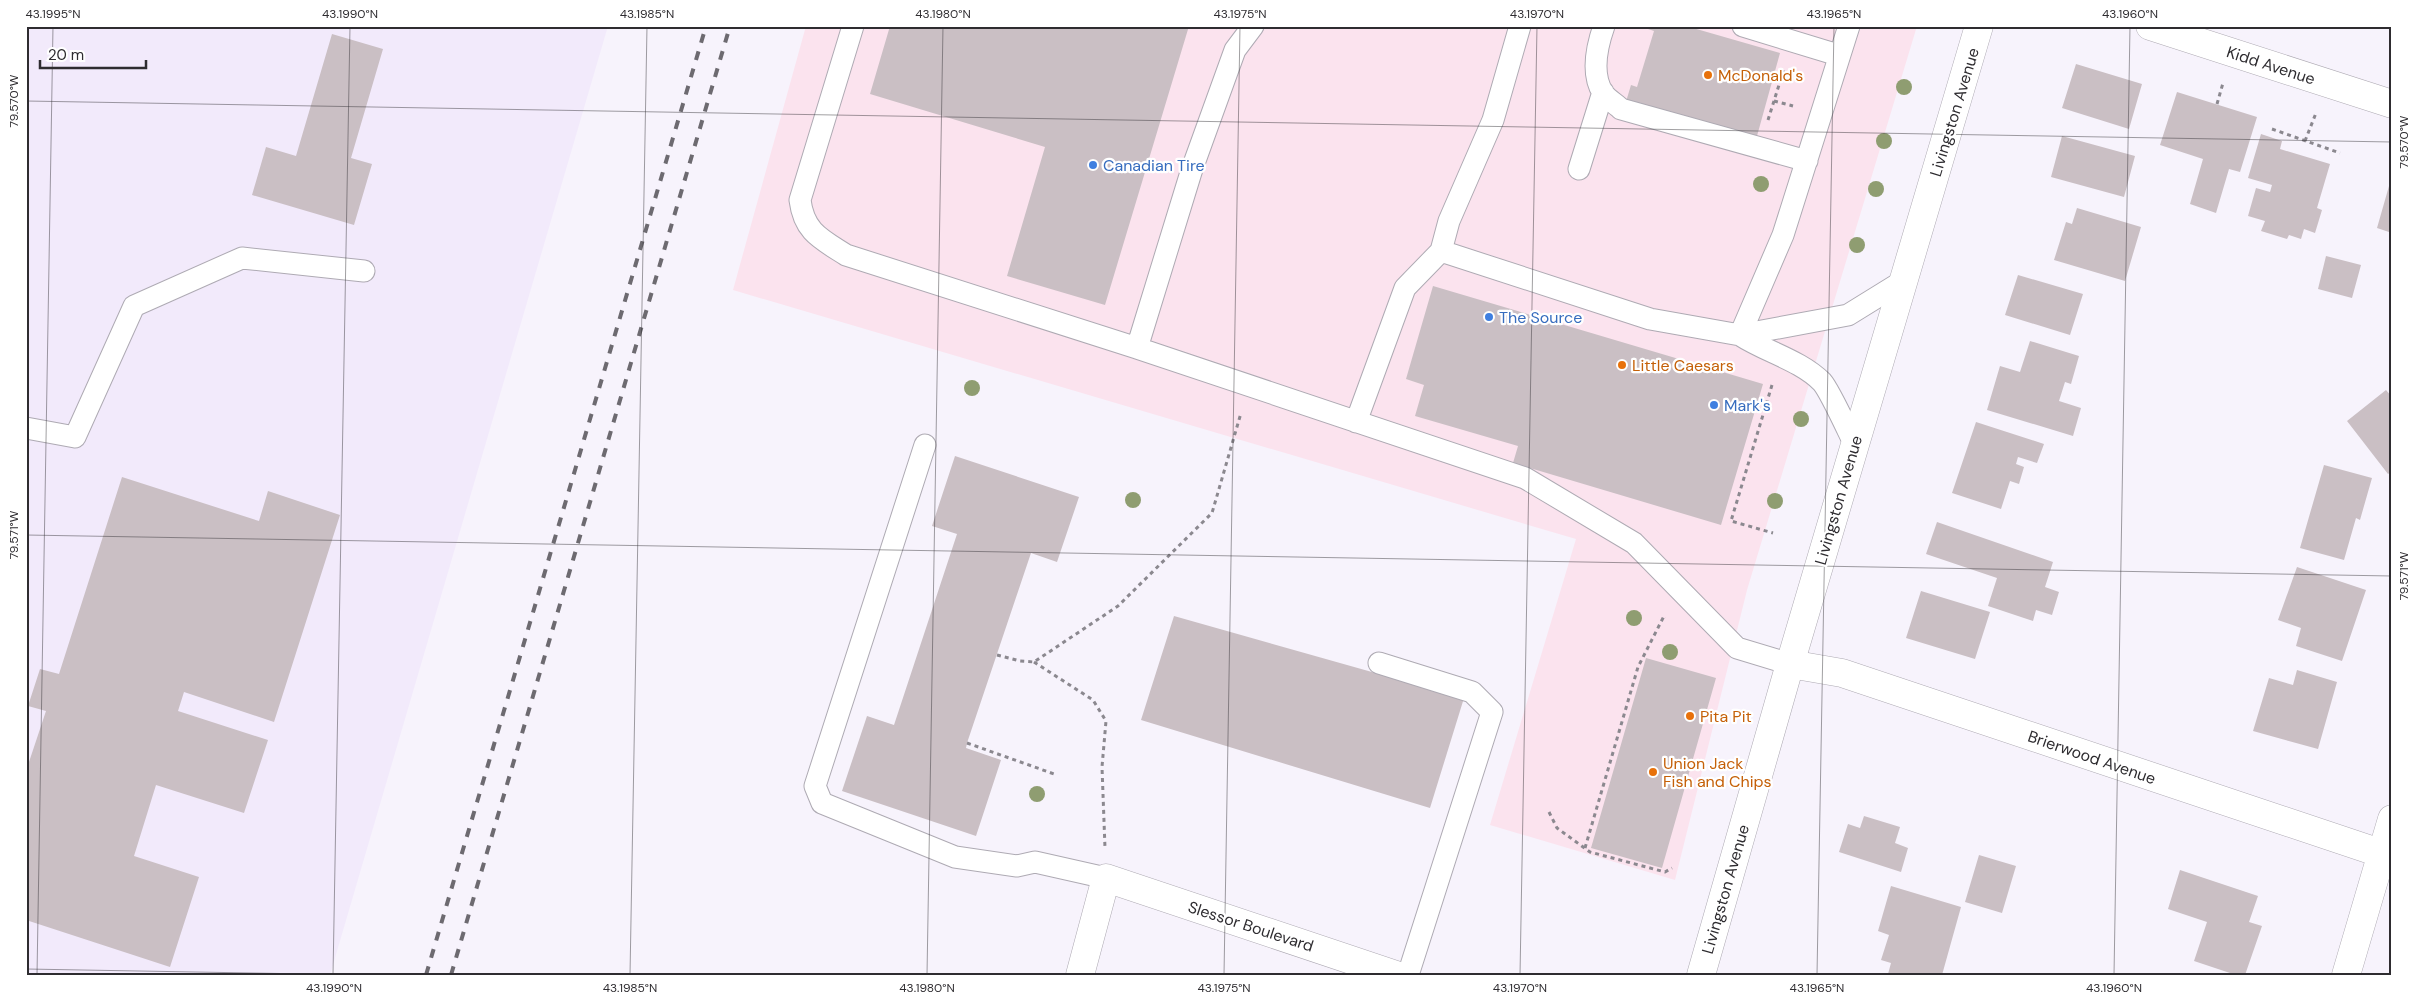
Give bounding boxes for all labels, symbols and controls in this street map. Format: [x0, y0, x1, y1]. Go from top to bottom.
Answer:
text: 43.1995°N [25, 6, 81, 22]
text: 43.1990°N [322, 6, 378, 22]
text: 43.1985°N [620, 6, 674, 22]
text: 43.1980°N [915, 6, 971, 22]
text: 43.1975°N [1213, 6, 1267, 22]
text: 43.1970°N [1510, 6, 1564, 22]
text: 43.1965°N [1807, 6, 1861, 22]
text: 43.1960°N [2102, 6, 2158, 22]
scale bar [40, 38, 146, 70]
street label: Kidd Avenue [2224, 41, 2318, 90]
text: 20 m [48, 45, 84, 65]
street label: Livingston Avenue [1925, 45, 1984, 179]
place label: McDonald's [1718, 65, 1803, 86]
marker: McDonald's [1702, 69, 1714, 81]
text: 79.570°W [6, 74, 22, 127]
text: 79.570°W [2396, 115, 2412, 168]
place label: Canadian Tire [1103, 155, 1205, 176]
marker: Canadian Tire [1087, 159, 1099, 171]
place label: The Source [1499, 307, 1582, 328]
marker: The Source [1483, 311, 1495, 323]
place label: Little Caesars [1632, 355, 1734, 376]
marker: Little Caesars [1616, 359, 1628, 371]
place label: Mark's [1724, 395, 1771, 416]
marker: Mark's [1708, 399, 1720, 411]
street label: Livingston Avenue [1810, 433, 1867, 567]
text: 79.571°W [6, 510, 22, 559]
text: 79.571°W [2396, 551, 2412, 600]
place label: Pita Pit [1700, 706, 1752, 727]
marker: Pita Pit [1684, 710, 1696, 722]
street label: Brierwood Avenue [2025, 726, 2159, 789]
place label: Union Jack Fish and Chips [1663, 753, 1772, 792]
marker: Union Jack Fish and Chips [1647, 766, 1659, 778]
street label: Livingston Avenue [1697, 822, 1754, 956]
street label: Slessor Boulevard [1185, 896, 1316, 957]
text: 43.1990°N [306, 980, 362, 996]
text: 43.1985°N [603, 980, 657, 996]
text: 43.1980°N [899, 980, 955, 996]
text: 43.1975°N [1197, 980, 1251, 996]
text: 43.1970°N [1493, 980, 1547, 996]
text: 43.1965°N [1790, 980, 1844, 996]
text: 43.1960°N [2086, 980, 2142, 996]

